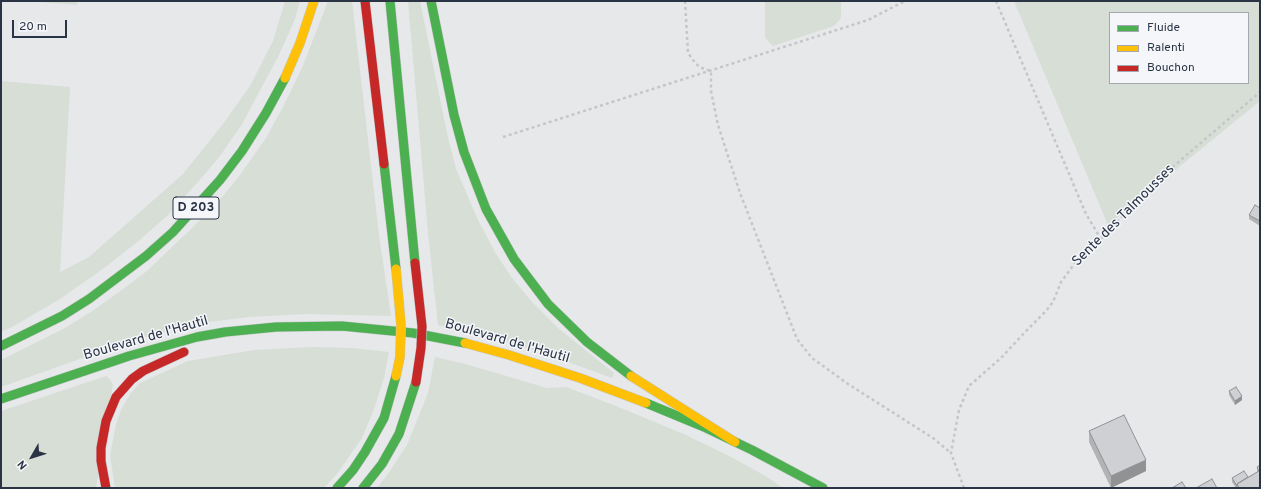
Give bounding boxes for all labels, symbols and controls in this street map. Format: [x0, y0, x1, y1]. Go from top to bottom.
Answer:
scale bar [14, 12, 69, 38]
legend [1109, 12, 1249, 84]
text: 20 m [19, 19, 47, 35]
text: Fluide [1147, 20, 1180, 36]
text: Ralenti [1147, 40, 1185, 56]
text: Bouchon [1147, 60, 1195, 76]
street label: Sente des Talmousses [1069, 161, 1179, 271]
road number: D 203 [173, 197, 219, 219]
street label: Boulevard de l'Hautil [82, 313, 210, 365]
street label: Boulevard de l'Hautil [443, 316, 571, 368]
north arrow [12, 437, 52, 477]
text: N [15, 457, 31, 472]

